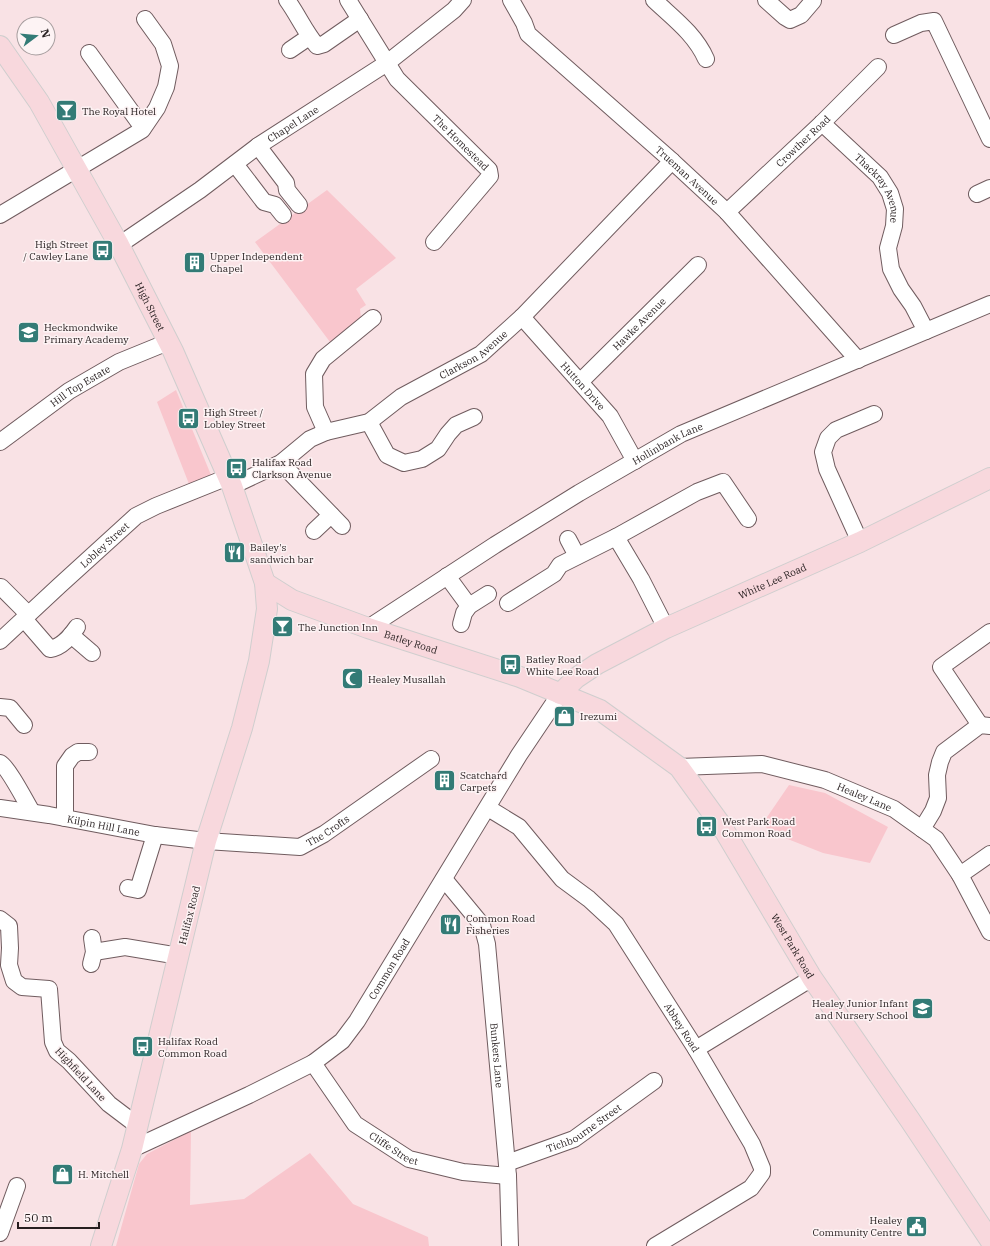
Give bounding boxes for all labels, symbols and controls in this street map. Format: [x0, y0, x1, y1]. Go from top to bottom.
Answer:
north arrow [16, 16, 56, 56]
text: N [38, 27, 54, 40]
bar icon: The Royal Hotel [53, 98, 79, 124]
street label: Chapel Lane [265, 103, 321, 145]
place label: The Royal Hotel [82, 105, 156, 118]
street label: The Homestead [430, 112, 492, 173]
street label: Crowther Road [773, 113, 833, 170]
street label: Trueman Avenue [652, 143, 721, 208]
street label: Thackray Avenue [852, 151, 902, 223]
bus stop icon: High Street / Cawley Lane [90, 237, 116, 263]
place label: High Street / Cawley Lane [23, 238, 88, 263]
building icon: Upper Independent Chapel [181, 249, 207, 275]
place label: Upper Independent Chapel [210, 250, 303, 275]
street label: High Street [132, 280, 168, 334]
street label: Hawke Avenue [610, 295, 669, 353]
school or university icon: Heckmondwike Primary Academy [16, 320, 42, 346]
place label: Heckmondwike Primary Academy [44, 321, 129, 346]
street label: Clarkson Avenue [437, 327, 510, 382]
street label: Hutton Drive [558, 359, 608, 413]
street label: Hill Top Estate [48, 362, 113, 410]
bus stop icon: High Street / Lobley Street [175, 405, 201, 431]
place label: High Street / Lobley Street [204, 406, 266, 431]
street label: Hollinbank Lane [630, 420, 705, 468]
bus stop icon: Halifax Road Clarkson Avenue [224, 455, 250, 481]
place label: Halifax Road Clarkson Avenue [252, 456, 332, 481]
street label: Lobley Street [78, 519, 132, 571]
restaurant icon: Bailey's sandwich bar [222, 540, 248, 566]
place label: Bailey's sandwich bar [250, 541, 314, 566]
street label: White Lee Road [736, 561, 809, 602]
bar icon: The Junction Inn [269, 614, 295, 640]
place label: The Junction Inn [298, 621, 379, 634]
street label: Batley Road [382, 628, 439, 657]
bus stop icon: Batley Road White Lee Road [498, 652, 524, 678]
place label: Batley Road White Lee Road [526, 653, 599, 678]
mosque icon: Healey Musallah [339, 666, 365, 692]
place label: Healey Musallah [368, 673, 446, 686]
shop icon: Irezumi [551, 703, 577, 729]
place label: Irezumi [580, 710, 617, 723]
building icon: Scatchard Carpets [431, 768, 457, 794]
place label: Scatchard Carpets [460, 769, 507, 794]
street label: Healey Lane [835, 780, 894, 814]
street label: The Crofts [304, 812, 352, 849]
street label: Kilpin Hill Lane [66, 813, 141, 839]
bus stop icon: West Park Road Common Road [694, 814, 720, 840]
place label: West Park Road Common Road [722, 815, 795, 840]
street label: Halifax Road [176, 884, 203, 946]
restaurant icon: Common Road Fisheries [438, 911, 464, 937]
street label: West Park Road [768, 911, 817, 981]
place label: Common Road Fisheries [466, 912, 535, 937]
street label: Common Road [366, 936, 413, 1002]
school or university icon: Healey Junior Infant and Nursery School [910, 996, 936, 1022]
place label: Healey Junior Infant and Nursery School [812, 997, 908, 1022]
street label: Abbey Road [661, 1001, 702, 1055]
street label: Bunkers Lane [487, 1022, 506, 1088]
bus stop icon: Halifax Road Common Road [130, 1034, 156, 1060]
place label: Halifax Road Common Road [158, 1035, 227, 1060]
street label: Highfield Lane [52, 1045, 109, 1104]
street label: Tichbourne Street [545, 1101, 624, 1155]
street label: Cliffe Street [367, 1129, 420, 1168]
shop icon: H. Mitchell [49, 1161, 75, 1187]
place label: H. Mitchell [78, 1168, 129, 1181]
scale bar [18, 1204, 99, 1230]
text: 50 m [24, 1210, 53, 1225]
public building icon: Healey Community Centre [904, 1213, 930, 1239]
place label: Healey Community Centre [813, 1214, 903, 1239]

